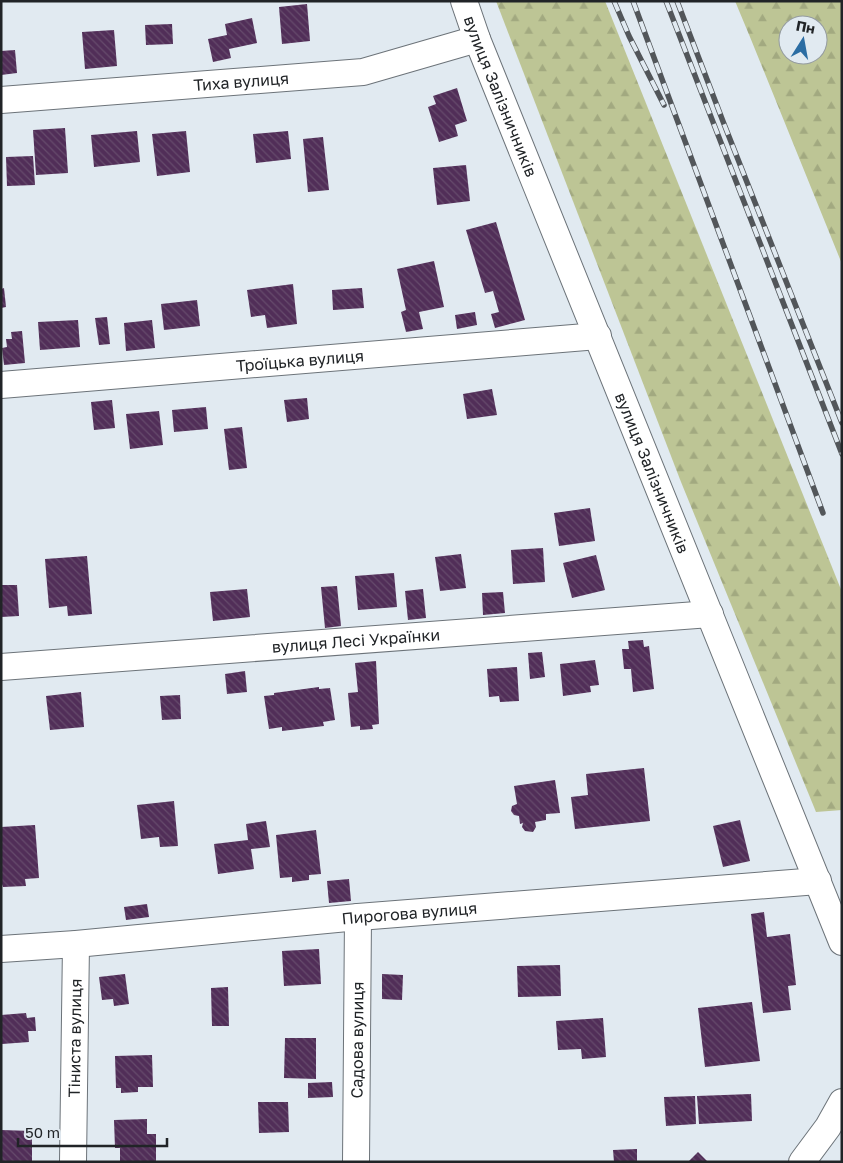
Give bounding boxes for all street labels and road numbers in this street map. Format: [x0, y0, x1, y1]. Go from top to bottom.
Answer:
street label: вулиця Залізничників [460, 13, 542, 180]
street label: Тиха вулиця [193, 68, 290, 95]
street label: Троїцька вулиця [235, 345, 365, 376]
street label: вулиця Залізничників [611, 389, 694, 556]
street label: вулиця Лесі Українки [271, 624, 441, 657]
street label: Пирогова вулиця [341, 898, 478, 929]
street label: Тіниста вулиця [64, 978, 86, 1098]
street label: Садова вулиця [347, 981, 367, 1099]

